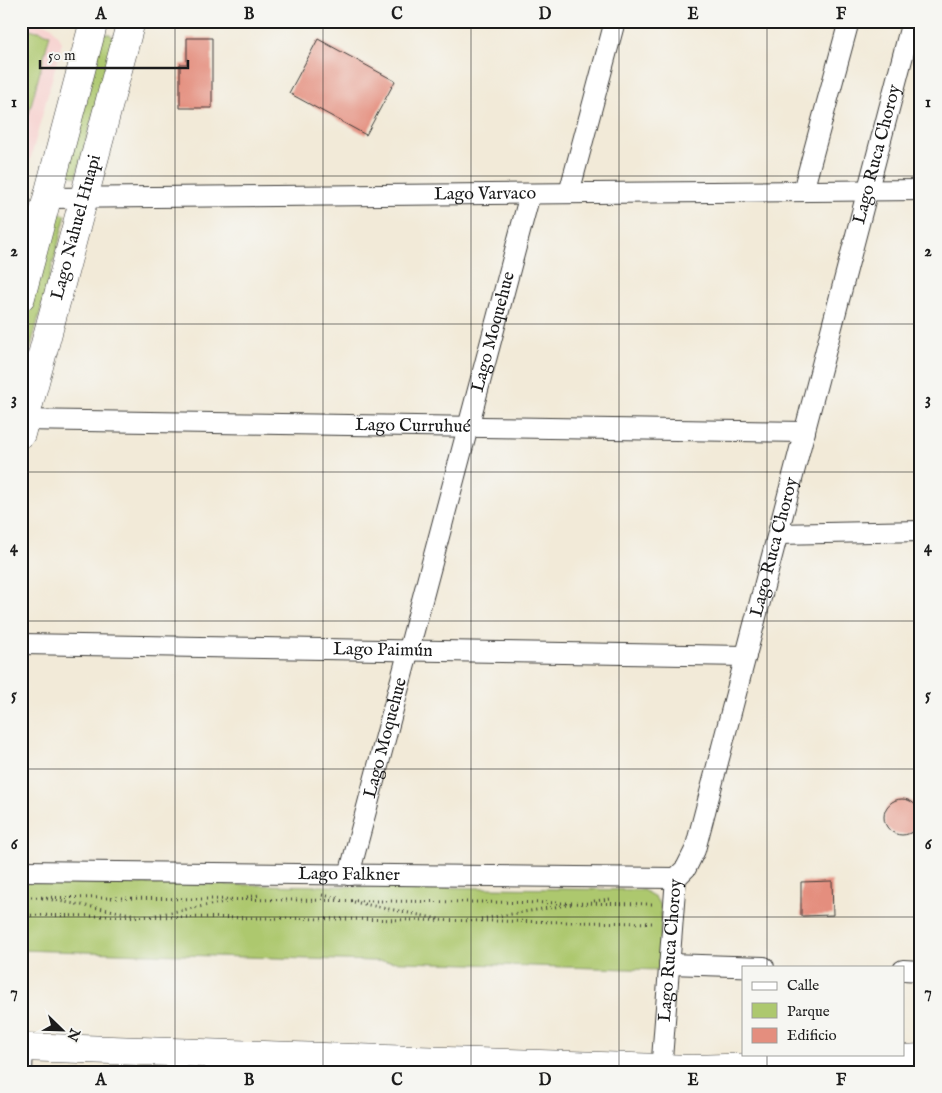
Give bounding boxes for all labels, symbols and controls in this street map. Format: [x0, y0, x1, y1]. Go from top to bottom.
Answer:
text: A [95, 5, 108, 25]
text: B [244, 5, 255, 25]
text: C [391, 5, 403, 25]
text: D [539, 5, 552, 25]
text: E [687, 5, 699, 25]
text: F [836, 5, 847, 25]
scale bar [40, 38, 188, 70]
text: 50 m [48, 46, 76, 65]
street label: Lago Ruca Choroy [848, 82, 906, 227]
text: 1 [11, 93, 17, 113]
text: 1 [925, 93, 931, 113]
street label: Lago Nahuel Huapi [46, 152, 106, 302]
street label: Lago Varvaco [434, 182, 536, 206]
text: 2 [10, 242, 18, 262]
text: 2 [924, 242, 932, 262]
street label: Lago Moquehue [466, 269, 520, 395]
text: 3 [11, 390, 17, 410]
text: 3 [925, 390, 931, 410]
street label: Lago Curruhué [355, 414, 471, 438]
street label: Lago Ruca Choroy [745, 475, 804, 619]
text: 4 [10, 538, 19, 558]
text: 4 [924, 538, 933, 558]
street label: Lago Paimún [333, 638, 433, 662]
street label: Lago Moquehue [358, 675, 413, 801]
text: 5 [11, 686, 17, 706]
text: 5 [925, 686, 931, 706]
text: 6 [11, 835, 19, 855]
text: 6 [925, 835, 933, 855]
street label: Lago Falkner [298, 862, 400, 887]
street label: Lago Ruca Choroy [653, 878, 687, 1023]
legend [742, 966, 904, 1056]
text: Calle [787, 976, 819, 995]
text: 7 [10, 983, 18, 1003]
text: 7 [924, 983, 932, 1003]
text: Parque [787, 1002, 830, 1021]
north arrow [38, 1006, 88, 1056]
text: N [62, 1025, 84, 1044]
text: Edificio [787, 1026, 837, 1045]
text: A [95, 1071, 108, 1091]
text: B [244, 1071, 255, 1091]
text: C [391, 1071, 403, 1091]
text: D [539, 1071, 552, 1091]
text: E [687, 1071, 699, 1091]
text: F [836, 1071, 847, 1091]

